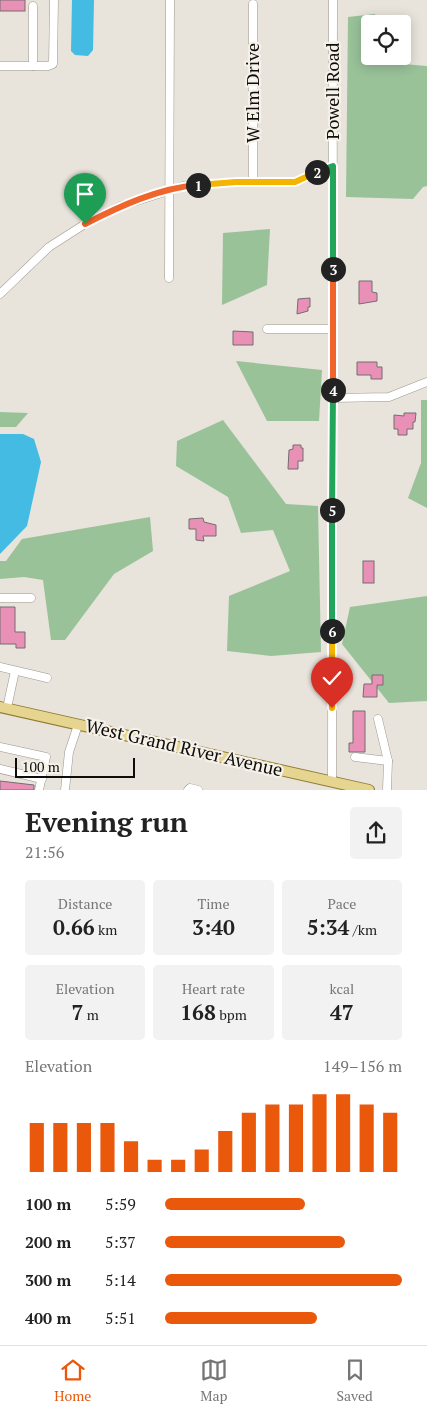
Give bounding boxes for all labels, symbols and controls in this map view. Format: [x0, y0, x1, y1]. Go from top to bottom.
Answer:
map controls [361, 15, 411, 65]
button: locate [361, 15, 411, 65]
street label: Powell Road [320, 42, 344, 140]
street label: W Elm Drive [240, 43, 264, 143]
pin: 2 [304, 160, 330, 184]
text: 2 [314, 163, 321, 182]
pin: 1 [186, 172, 210, 198]
pin [64, 173, 106, 224]
text: 1 [195, 176, 202, 195]
icon: arrive [71, 180, 99, 208]
pin: 3 [320, 256, 346, 282]
text: 3 [330, 260, 337, 279]
pin: 4 [320, 378, 346, 402]
text: 4 [330, 381, 337, 400]
pin: 5 [320, 498, 344, 522]
text: 5 [329, 501, 336, 520]
pin: 6 [320, 618, 344, 644]
text: 6 [329, 622, 336, 641]
pin [311, 657, 353, 708]
icon: check [318, 664, 346, 692]
street label: West Grand River Avenue [83, 713, 285, 781]
scale bar [15, 755, 135, 778]
text: 100 m [22, 757, 60, 776]
text: Evening run [25, 803, 188, 840]
button: share [350, 807, 402, 859]
text: 21:56 [25, 841, 64, 863]
text: Distance [58, 894, 112, 913]
text: Time [197, 894, 230, 913]
text: Pace [327, 894, 356, 913]
text: 0.66 [53, 913, 95, 941]
text: 3:40 [192, 913, 235, 941]
text: 5:34 [307, 913, 349, 941]
text: km [95, 920, 117, 939]
text: /km [349, 920, 377, 939]
text: Elevation [56, 979, 115, 998]
text: Heart rate [182, 979, 245, 998]
text: kcal [329, 979, 354, 998]
text: 7 [71, 998, 83, 1026]
text: 168 [180, 998, 216, 1026]
text: 47 [330, 998, 354, 1026]
text: m [83, 1005, 99, 1024]
text: bpm [216, 1005, 247, 1024]
text: Elevation [25, 1055, 92, 1077]
text: 149–156 m [323, 1055, 402, 1077]
text: 100 m [25, 1193, 71, 1215]
text: 5:59 [105, 1193, 136, 1215]
text: 200 m [25, 1231, 71, 1253]
text: 5:37 [105, 1231, 136, 1253]
text: 300 m [25, 1269, 71, 1291]
text: 5:14 [105, 1269, 136, 1291]
text: 400 m [25, 1307, 71, 1329]
text: 5:51 [105, 1307, 136, 1329]
tab: Home [54, 1356, 91, 1405]
tab: Map [200, 1356, 228, 1405]
tab: Saved [336, 1356, 373, 1405]

